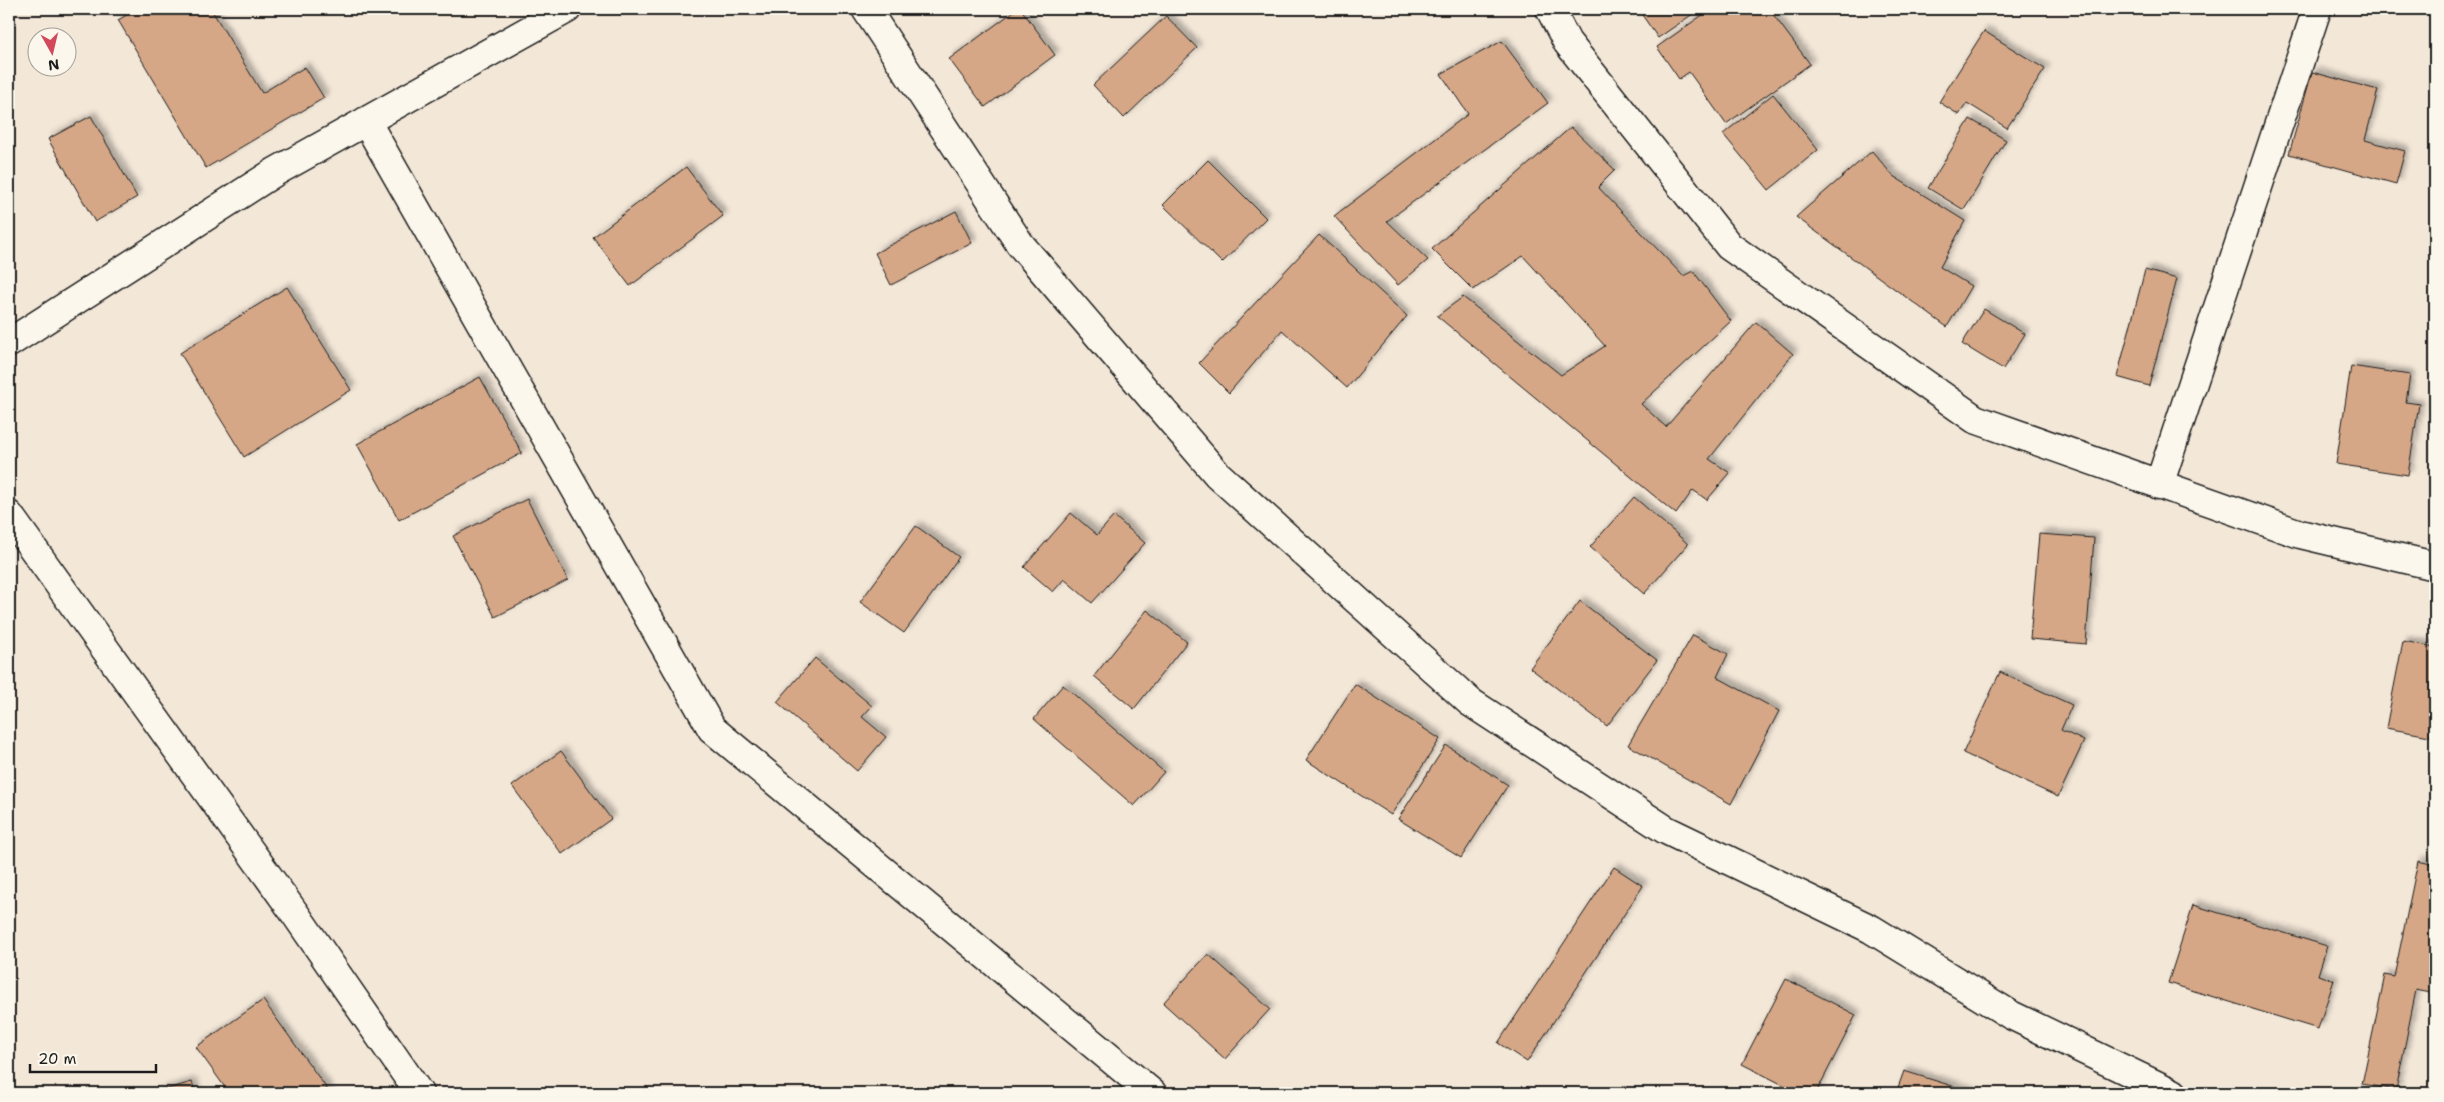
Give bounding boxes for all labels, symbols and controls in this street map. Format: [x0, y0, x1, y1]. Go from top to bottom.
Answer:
north arrow [28, 28, 78, 78]
text: N [47, 55, 61, 75]
scale bar [30, 1042, 156, 1074]
text: 20 m [38, 1049, 77, 1069]

